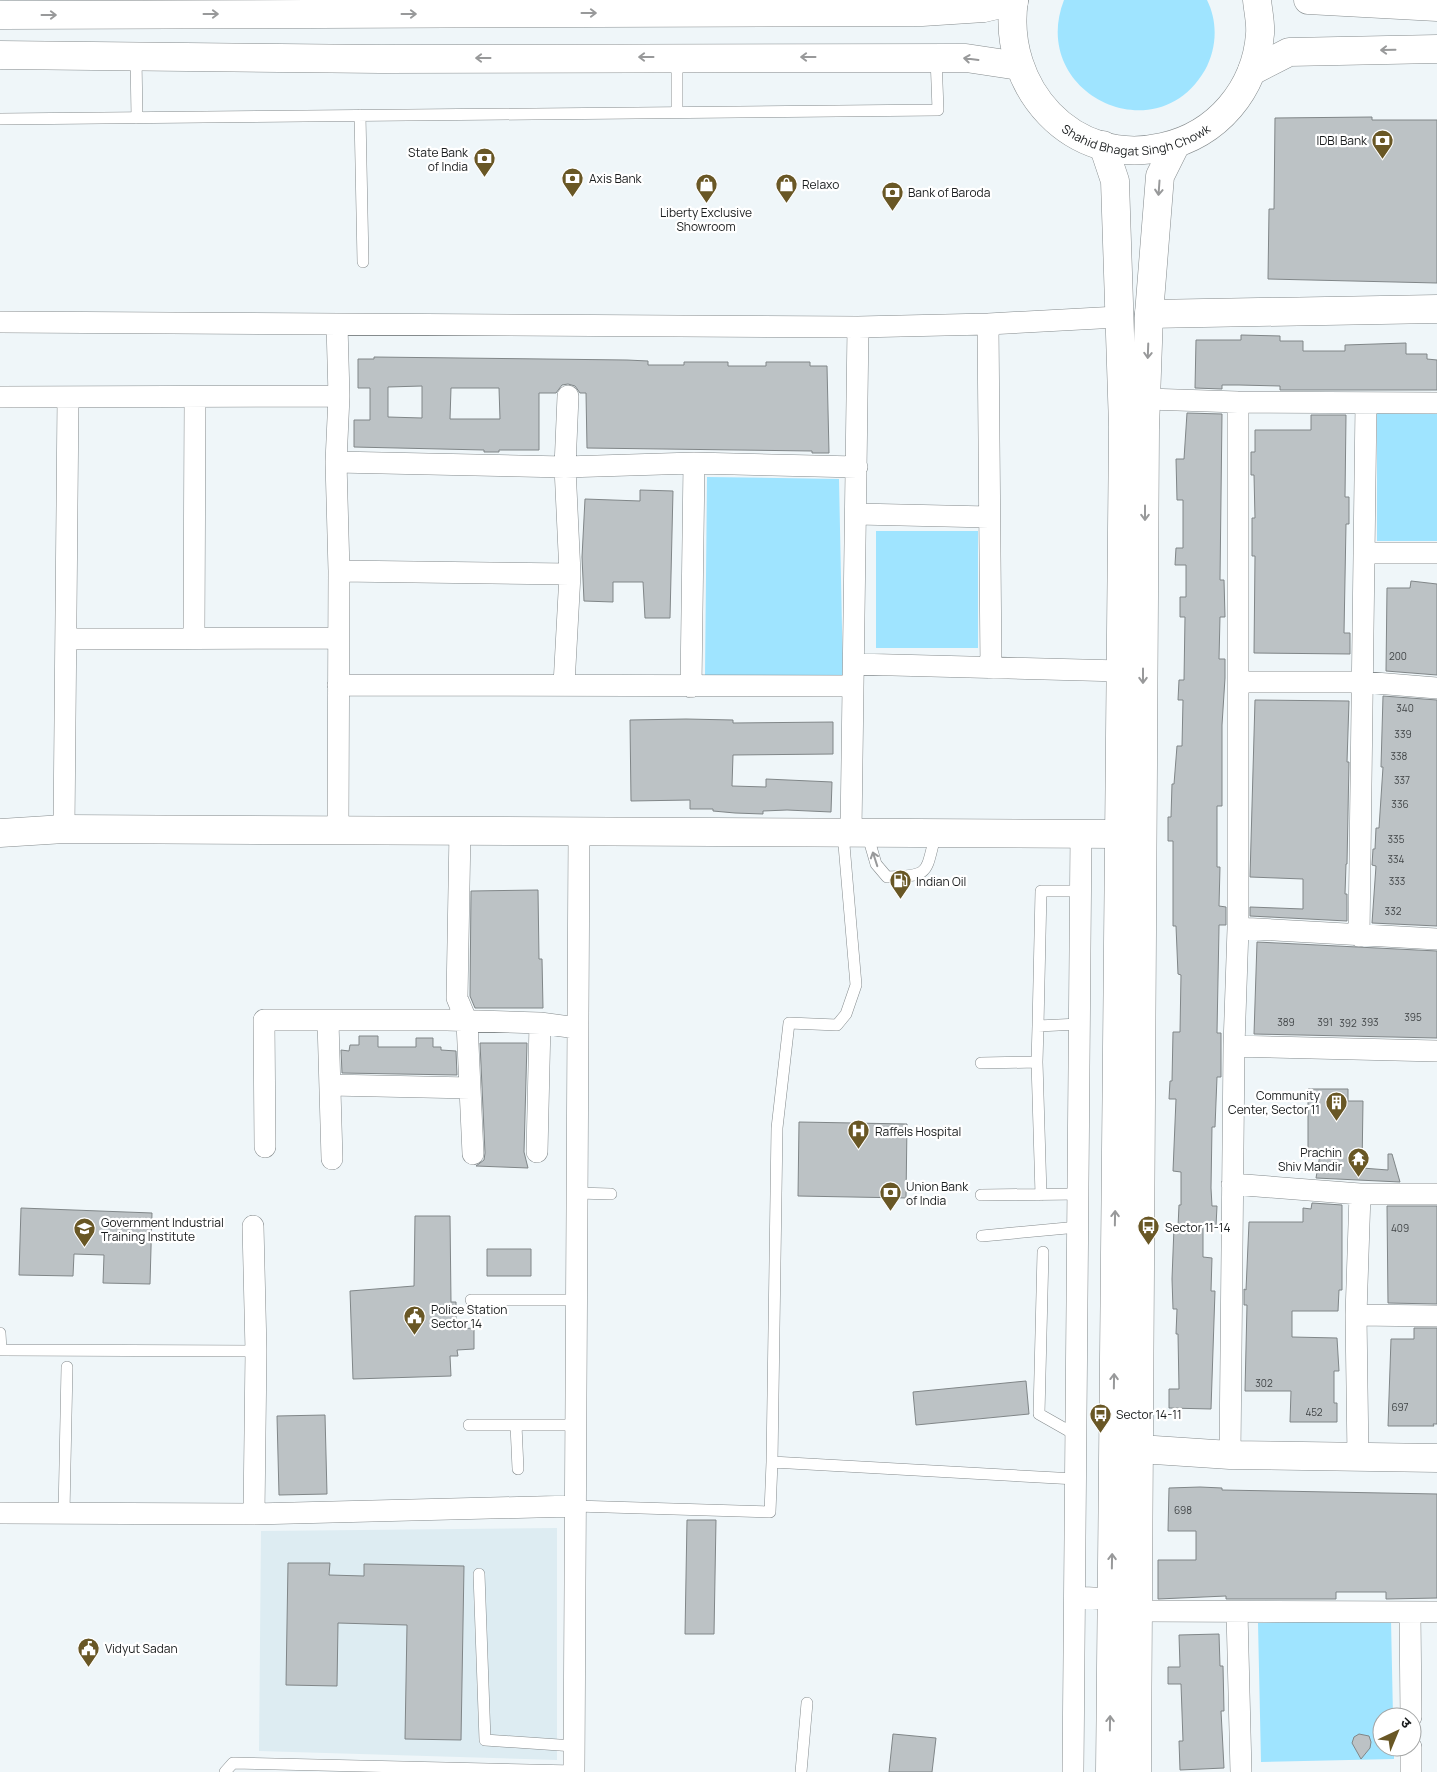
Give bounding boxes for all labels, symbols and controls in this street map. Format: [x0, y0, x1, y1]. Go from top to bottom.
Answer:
one-way arrow [580, 8, 596, 18]
one-way arrow [202, 9, 219, 19]
one-way arrow [400, 9, 416, 19]
one-way arrow [40, 10, 56, 20]
one-way arrow [1381, 45, 1397, 55]
one-way arrow [638, 52, 654, 62]
one-way arrow [801, 52, 817, 62]
one-way arrow [476, 53, 492, 63]
one-way arrow [963, 54, 979, 64]
street label: Shahid Bhagat Singh Chowk [1059, 116, 1213, 130]
text: Shahid Bhagat Singh Chowk [1059, 119, 1214, 159]
bank icon: IDBI Bank [1371, 128, 1395, 159]
place label: IDBI Bank [1316, 132, 1368, 149]
place label: State Bank of India [408, 144, 469, 175]
bank icon: State Bank of India [472, 147, 496, 178]
bank icon: Axis Bank [561, 166, 585, 197]
place label: Axis Bank [589, 170, 643, 187]
shop icon: Relaxo [774, 172, 798, 203]
shop icon: Liberty Exclusive Showroom [694, 173, 718, 204]
place label: Relaxo [802, 176, 839, 193]
bank icon: Bank of Baroda [880, 180, 904, 211]
one-way arrow [1154, 180, 1164, 196]
place label: Bank of Baroda [908, 184, 990, 201]
place label: Liberty Exclusive Showroom [660, 204, 752, 235]
one-way arrow [1143, 342, 1153, 358]
one-way arrow [1140, 504, 1150, 521]
house number: 200 [1389, 649, 1407, 663]
one-way arrow [1139, 667, 1148, 683]
house number: 340 [1396, 701, 1414, 715]
house number: 339 [1394, 727, 1412, 741]
house number: 338 [1391, 749, 1408, 763]
house number: 337 [1394, 773, 1410, 787]
house number: 336 [1391, 797, 1409, 811]
house number: 335 [1388, 832, 1405, 846]
one-way arrow [869, 851, 879, 867]
house number: 334 [1388, 852, 1405, 866]
fuel station icon: Indian Oil [888, 869, 912, 900]
place label: Indian Oil [916, 873, 966, 890]
house number: 333 [1389, 874, 1405, 888]
house number: 332 [1385, 904, 1402, 918]
house number: 395 [1404, 1010, 1422, 1024]
house number: 389 [1277, 1015, 1295, 1029]
house number: 391 [1317, 1015, 1333, 1029]
house number: 393 [1361, 1015, 1379, 1029]
house number: 392 [1339, 1016, 1357, 1030]
place label: Community Center, Sector 11 [1228, 1087, 1321, 1118]
building icon: Community Center, Sector 11 [1324, 1090, 1348, 1121]
hospital icon: Raffels Hospital [847, 1119, 871, 1150]
place label: Raffels Hospital [875, 1123, 961, 1140]
place label: Prachin Shiv Mandir [1278, 1144, 1343, 1175]
temple icon: Prachin Shiv Mandir [1346, 1147, 1370, 1178]
place label: Union Bank of India [906, 1178, 969, 1209]
bank icon: Union Bank of India [878, 1181, 902, 1212]
one-way arrow [1110, 1211, 1120, 1227]
place label: Government Industrial Training Institute [101, 1214, 224, 1245]
bus stop icon: Sector 11-14 [1137, 1215, 1161, 1246]
school or university icon: Government Industrial Training Institute [73, 1217, 97, 1248]
place label: Sector 11-14 [1165, 1219, 1231, 1236]
house number: 409 [1391, 1221, 1409, 1235]
place label: Police Station Sector 14 [431, 1301, 508, 1332]
public building icon: Police Station Sector 14 [403, 1304, 427, 1335]
one-way arrow [1109, 1373, 1118, 1389]
house number: 302 [1255, 1376, 1273, 1390]
house number: 697 [1391, 1400, 1409, 1414]
bus stop icon: Sector 14-11 [1088, 1402, 1112, 1433]
house number: 452 [1305, 1405, 1323, 1419]
place label: Sector 14-11 [1116, 1406, 1182, 1423]
house number: 698 [1174, 1503, 1192, 1517]
one-way arrow [1107, 1553, 1117, 1570]
public building icon: Vidyut Sadan [77, 1636, 101, 1667]
place label: Vidyut Sadan [105, 1640, 178, 1657]
north arrow [1372, 1707, 1422, 1757]
text: उ [1397, 1713, 1417, 1733]
one-way arrow [1105, 1716, 1115, 1732]

